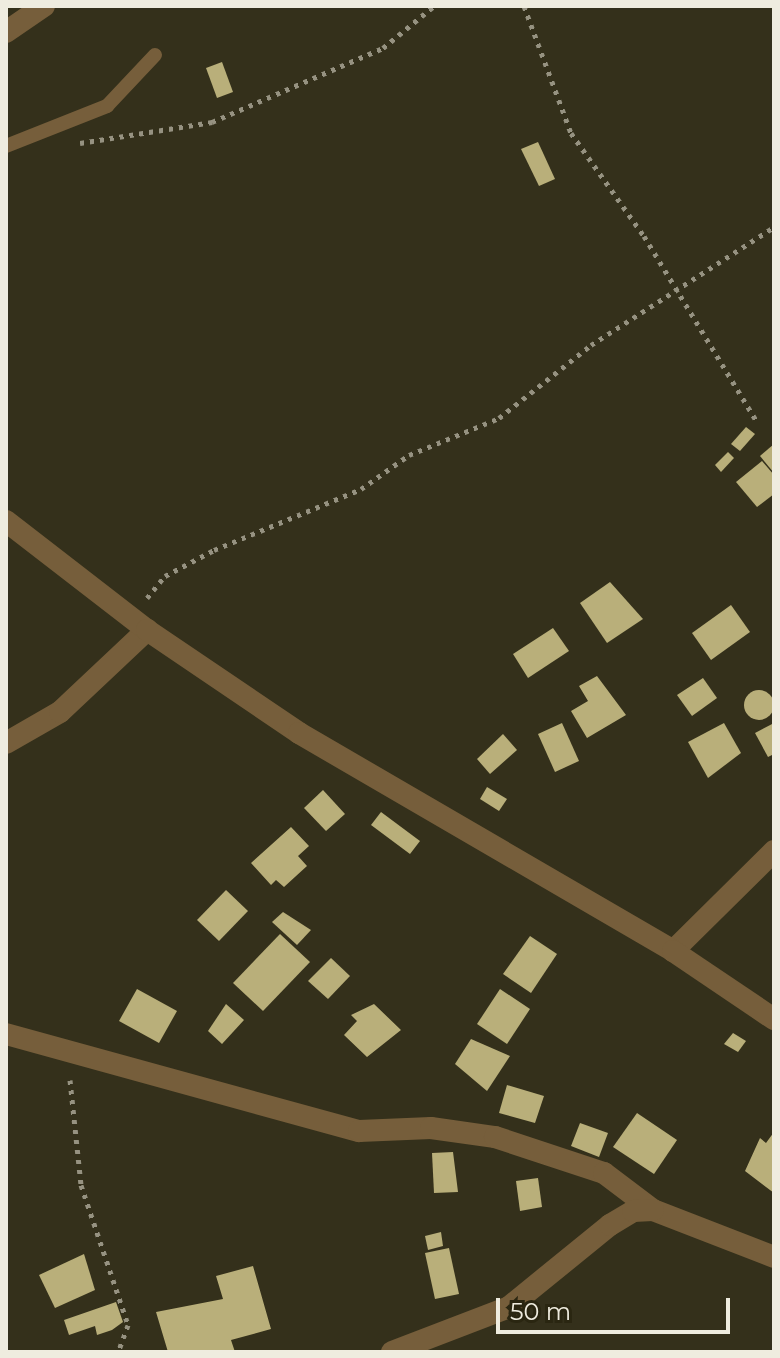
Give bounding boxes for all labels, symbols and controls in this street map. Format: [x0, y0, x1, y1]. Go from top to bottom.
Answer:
scale bar [500, 1282, 734, 1332]
text: 50 m [510, 1297, 571, 1326]

